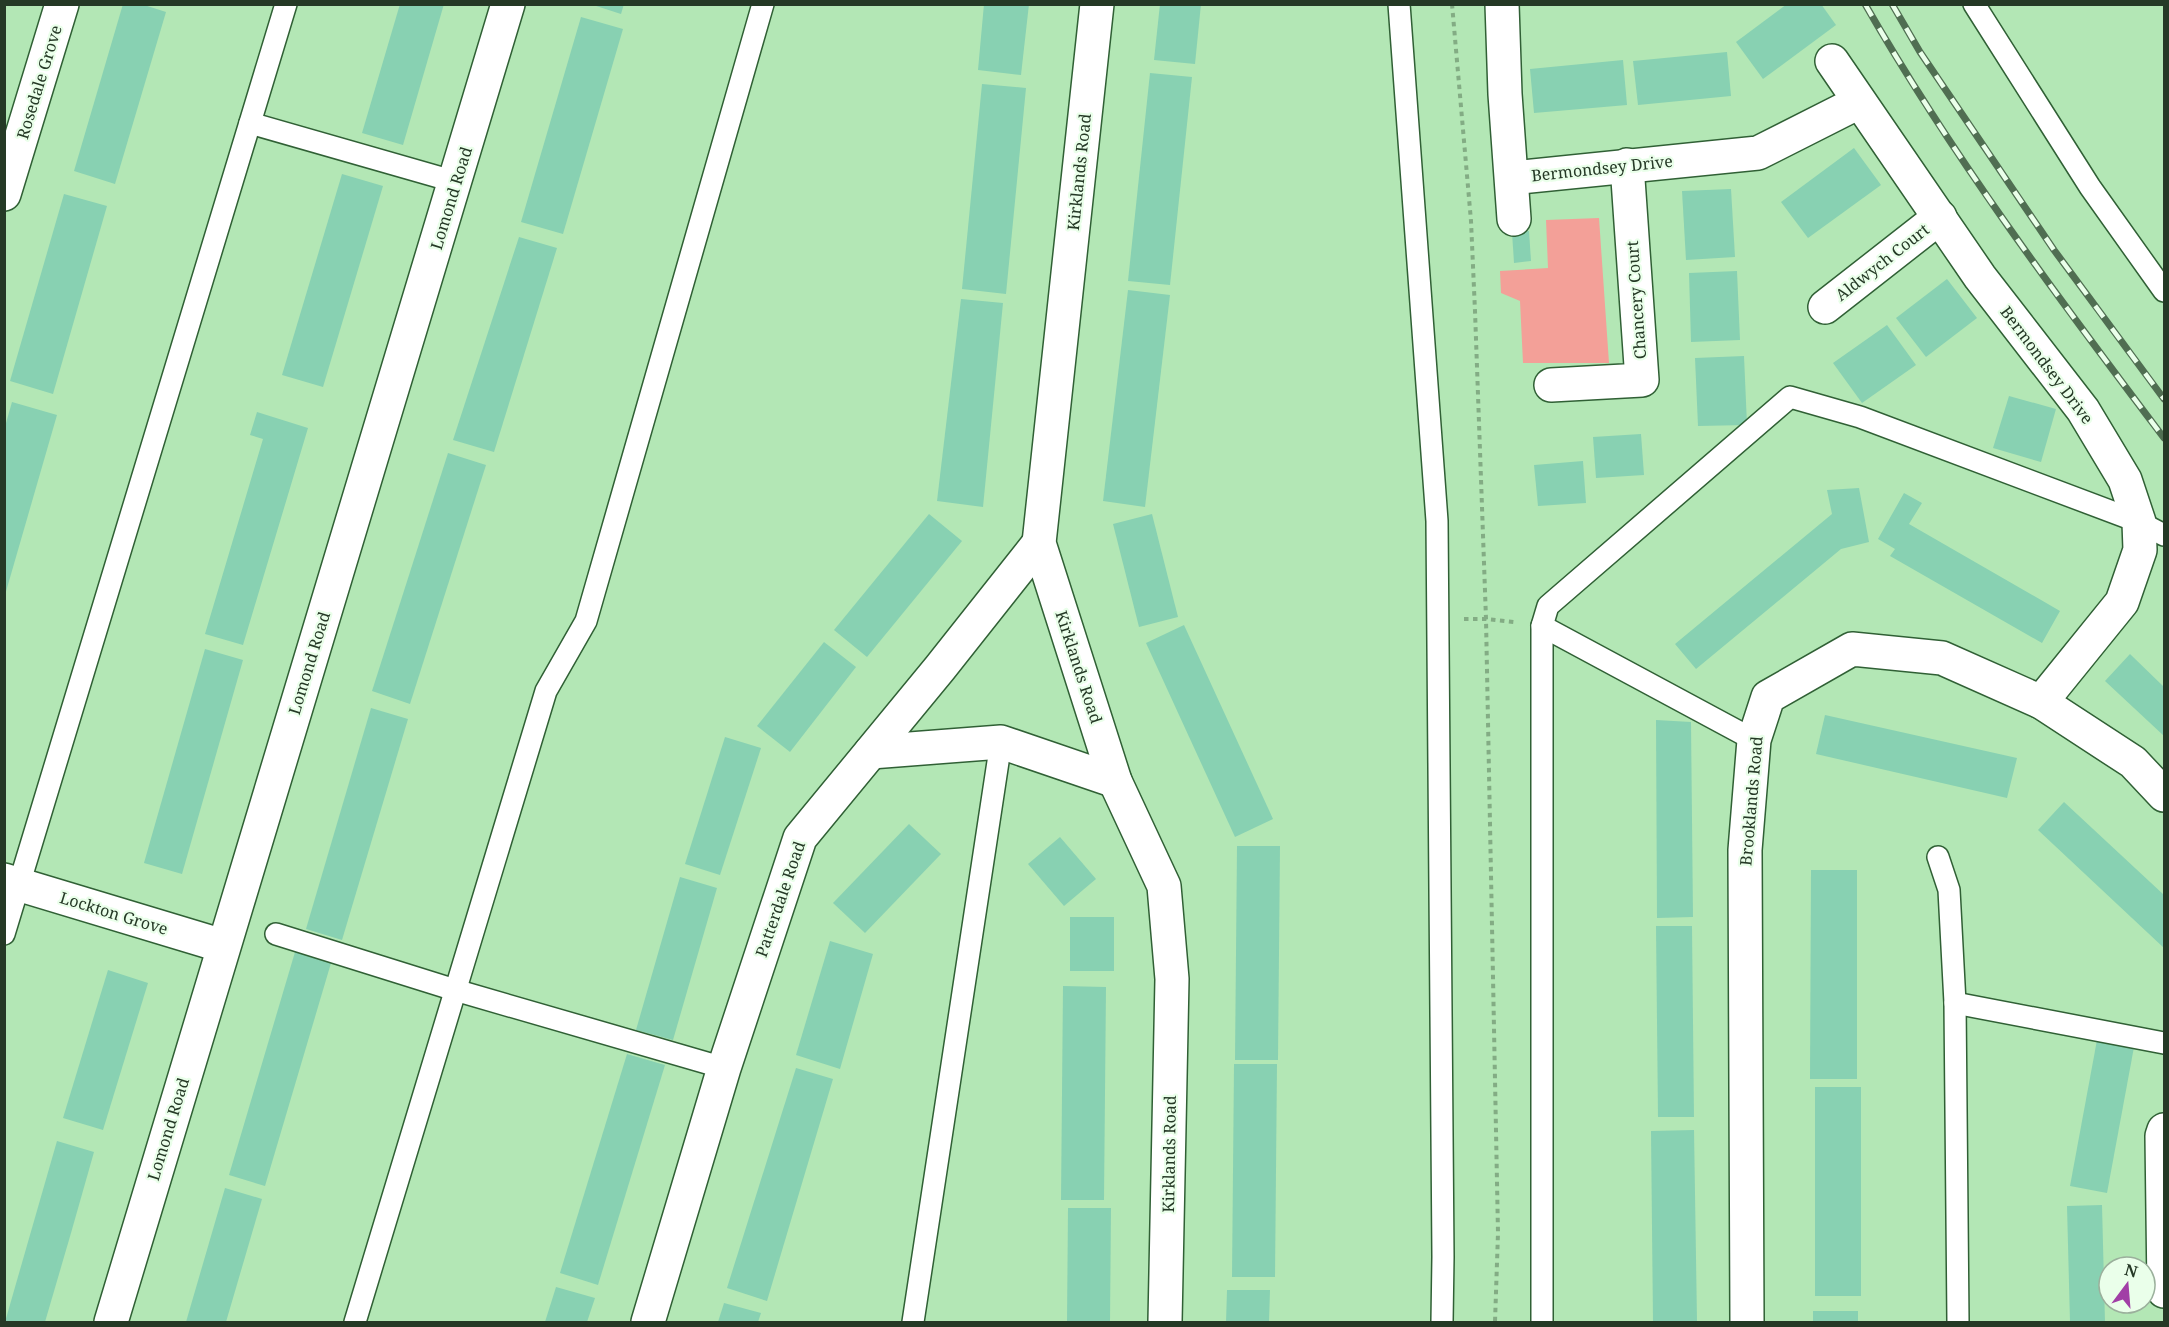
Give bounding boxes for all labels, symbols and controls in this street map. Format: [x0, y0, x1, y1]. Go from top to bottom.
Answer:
street label: Rosedale Grove [11, 22, 67, 142]
street label: Kirklands Road [1062, 112, 1096, 231]
street label: Lomond Road [425, 144, 477, 252]
street label: Bermondsey Drive [1530, 150, 1674, 186]
street label: Aldwych Court [1831, 218, 1934, 306]
street label: Chancery Court [1621, 240, 1651, 360]
street label: Bermondsey Drive [1995, 302, 2099, 428]
street label: Kirklands Road [1050, 608, 1108, 726]
street label: Lomond Road [283, 609, 335, 717]
street label: Brooklands Road [1734, 735, 1768, 867]
street label: Patterdale Road [750, 838, 810, 960]
street label: Lockton Grove [57, 886, 171, 940]
street label: Lomond Road [142, 1075, 194, 1183]
street label: Kirklands Road [1157, 1095, 1181, 1213]
north arrow [2097, 1255, 2157, 1315]
text: N [2122, 1258, 2141, 1283]

